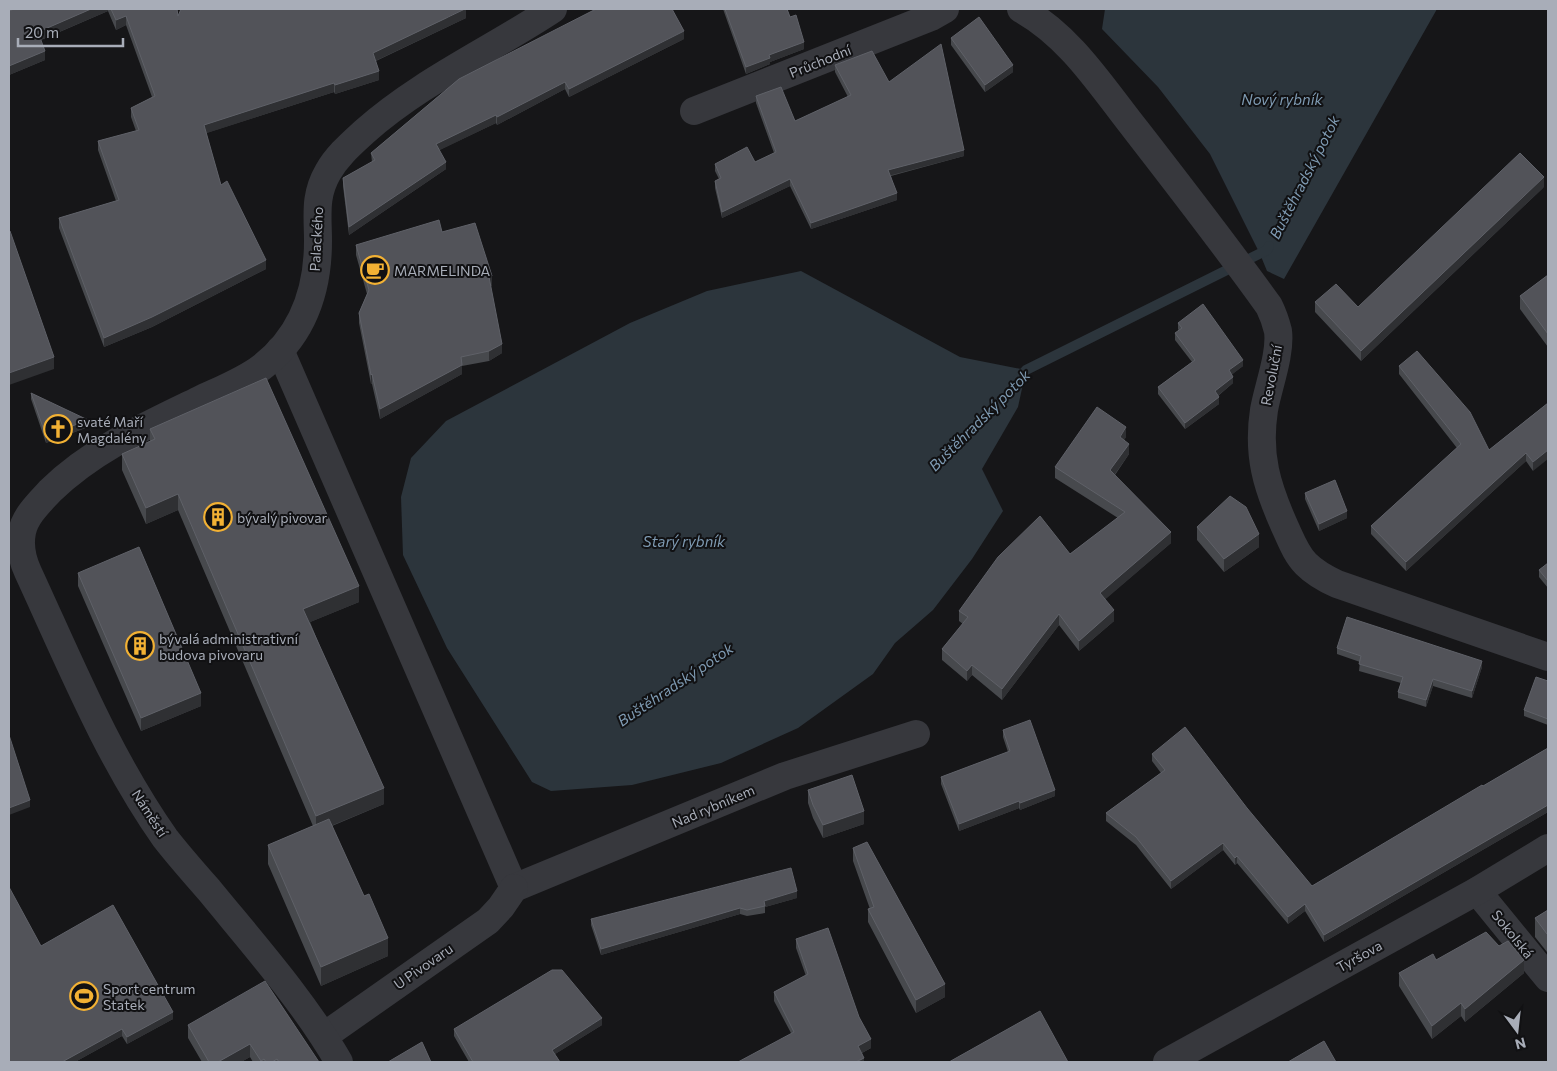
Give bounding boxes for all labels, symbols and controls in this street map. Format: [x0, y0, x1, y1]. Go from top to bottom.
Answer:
scale bar [18, 15, 122, 47]
text: 20 m [25, 23, 59, 41]
street label: Průchodní [787, 41, 854, 81]
water label: Nový rybník [1241, 90, 1324, 108]
water label: Buštěhradský potok [1265, 112, 1343, 242]
street label: Palackého [306, 206, 326, 272]
cafe icon: MARMELINDA [360, 255, 390, 285]
place label: MARMELINDA [394, 262, 491, 279]
street label: Revoluční [1257, 343, 1285, 407]
water label: Buštěhradský potok [925, 365, 1034, 474]
place label: svaté Maří Magdalény [77, 413, 147, 446]
church icon: svaté Maří Magdalény [43, 414, 73, 444]
building icon: bývalý pivovar [203, 502, 233, 532]
place label: bývalý pivovar [237, 509, 327, 526]
water label: Starý rybník [643, 532, 726, 550]
place label: bývalá administrativní budova pivovaru [159, 630, 298, 663]
building icon: bývalá administrativní budova pivovaru [125, 631, 155, 661]
water label: Buštěhradský potok [614, 638, 737, 730]
street label: Nad rybníkem [669, 781, 757, 831]
street label: Náměstí [128, 786, 172, 840]
street label: Sokolská [1488, 907, 1538, 961]
street label: Tyršova [1333, 937, 1385, 975]
street label: U Pivovaru [390, 939, 456, 993]
place label: Sport centrum Statek [103, 980, 196, 1013]
sports icon: Sport centrum Statek [69, 981, 99, 1011]
north arrow [1492, 1006, 1542, 1056]
text: N [1513, 1034, 1528, 1054]

